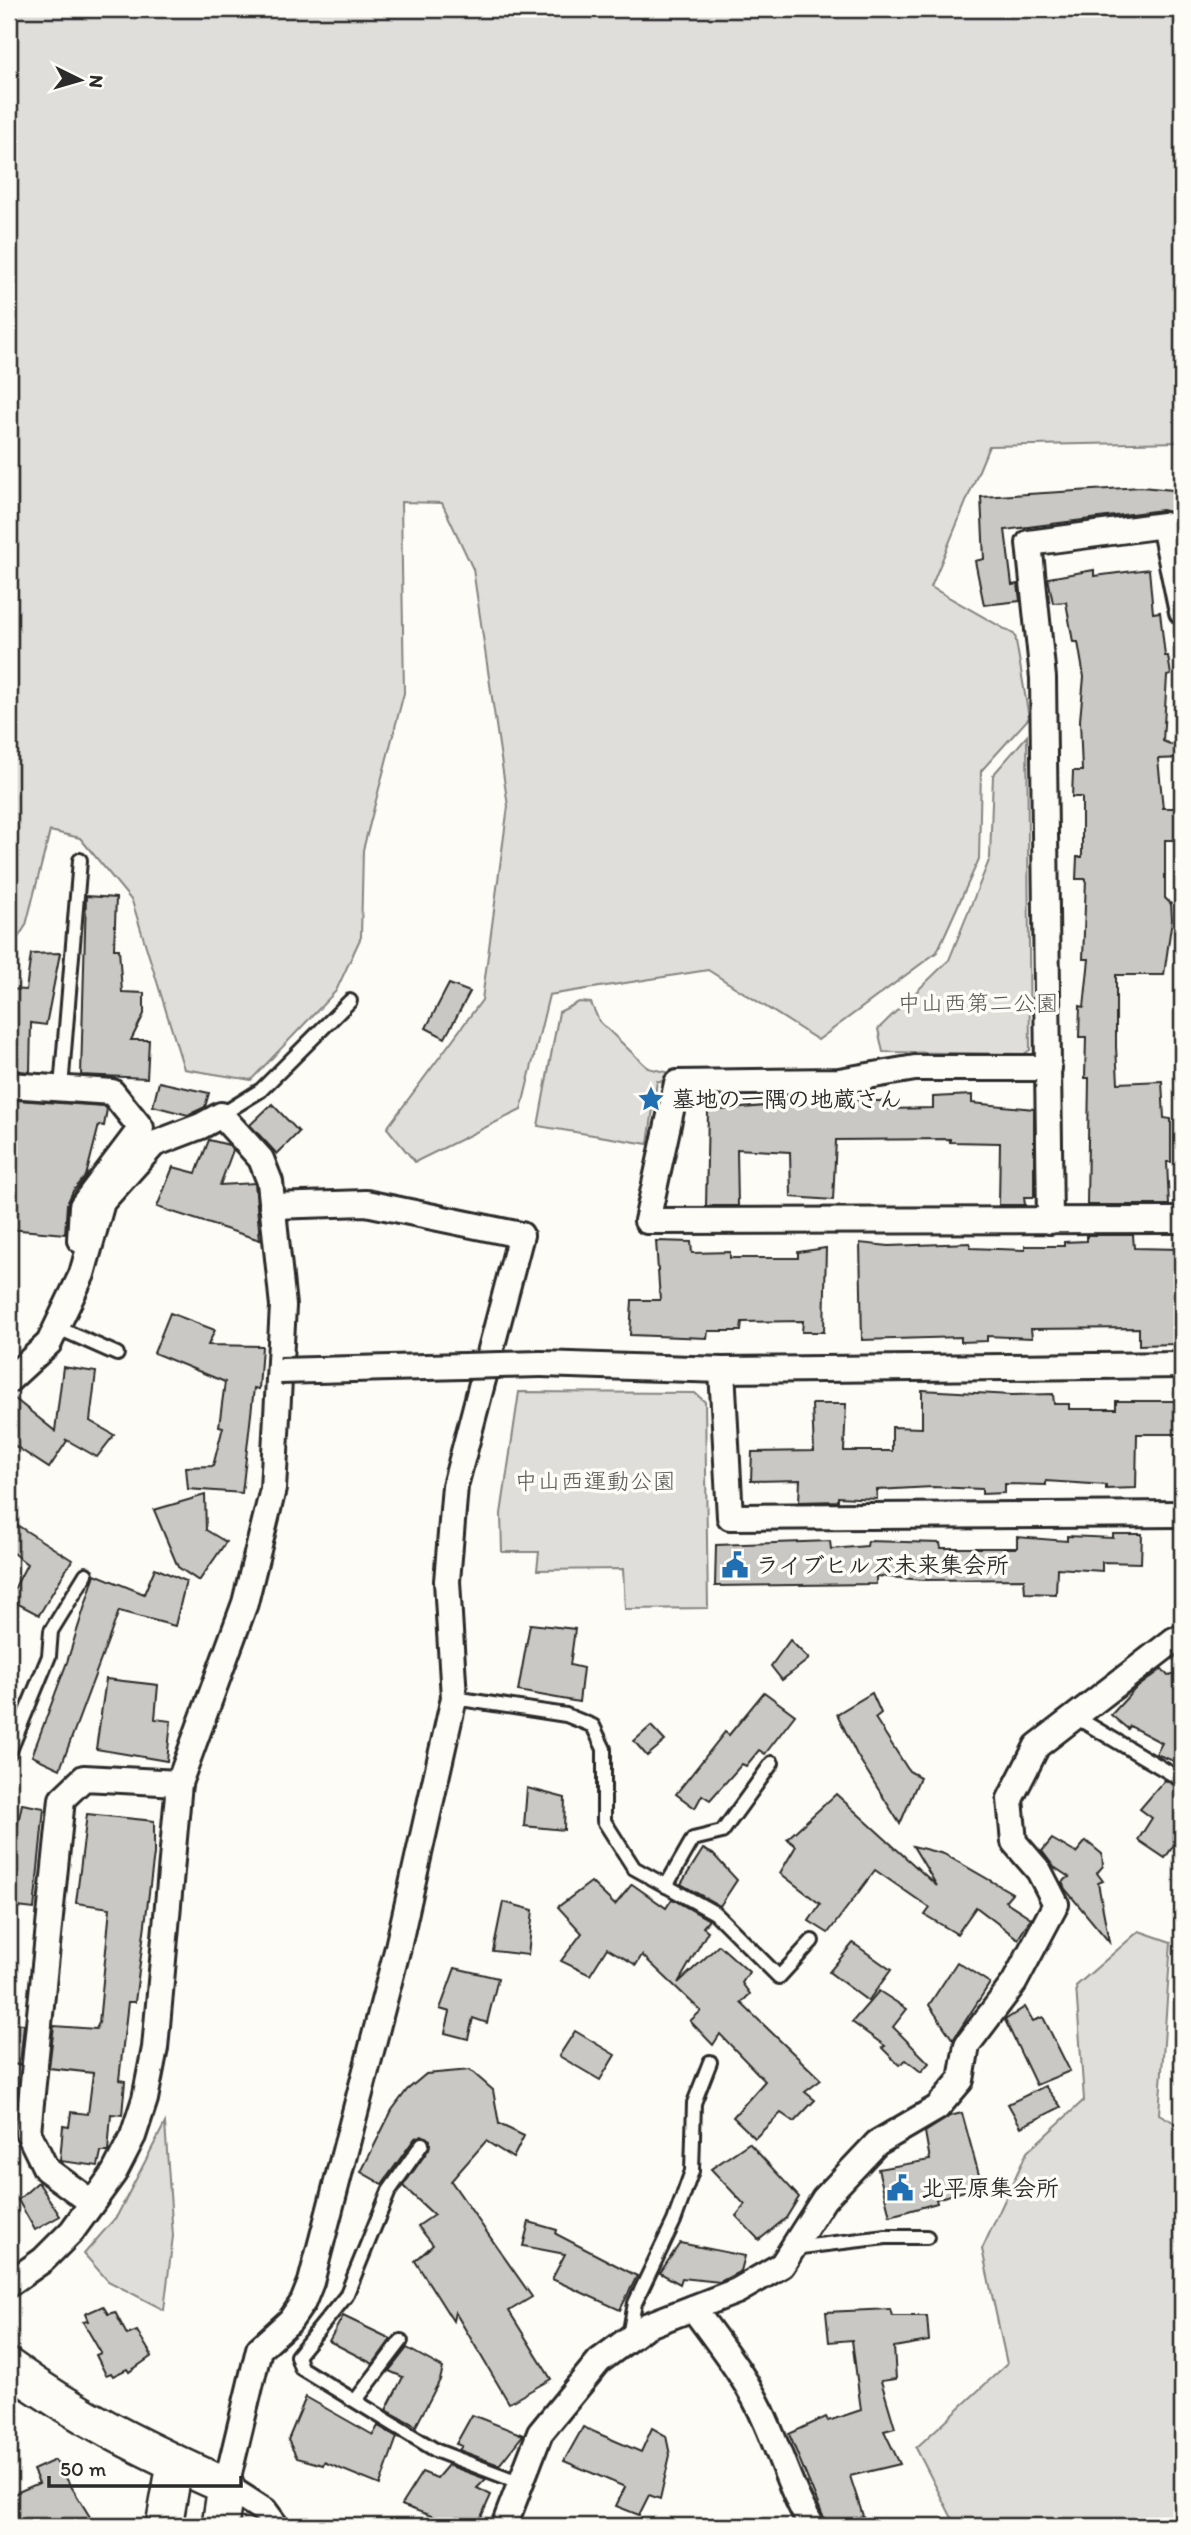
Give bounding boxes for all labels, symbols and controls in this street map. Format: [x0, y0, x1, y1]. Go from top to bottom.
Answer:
north arrow [46, 46, 116, 116]
text: N [84, 74, 108, 89]
park label: 中山西第二公園 [898, 989, 1059, 1017]
place icon: 墓地の一隅の地蔵さん [636, 1084, 666, 1114]
place label: 墓地の一隅の地蔵さん [672, 1085, 902, 1113]
park label: 中山西運動公園 [515, 1467, 676, 1495]
public building icon: ライブヒルズ未来集会所 [720, 1550, 750, 1580]
place label: ライブヒルズ未来集会所 [756, 1551, 1009, 1579]
public building icon: 北平原集会所 [885, 2173, 915, 2203]
place label: 北平原集会所 [921, 2174, 1059, 2202]
scale bar [49, 2444, 242, 2488]
text: 50 m [60, 2456, 107, 2481]

